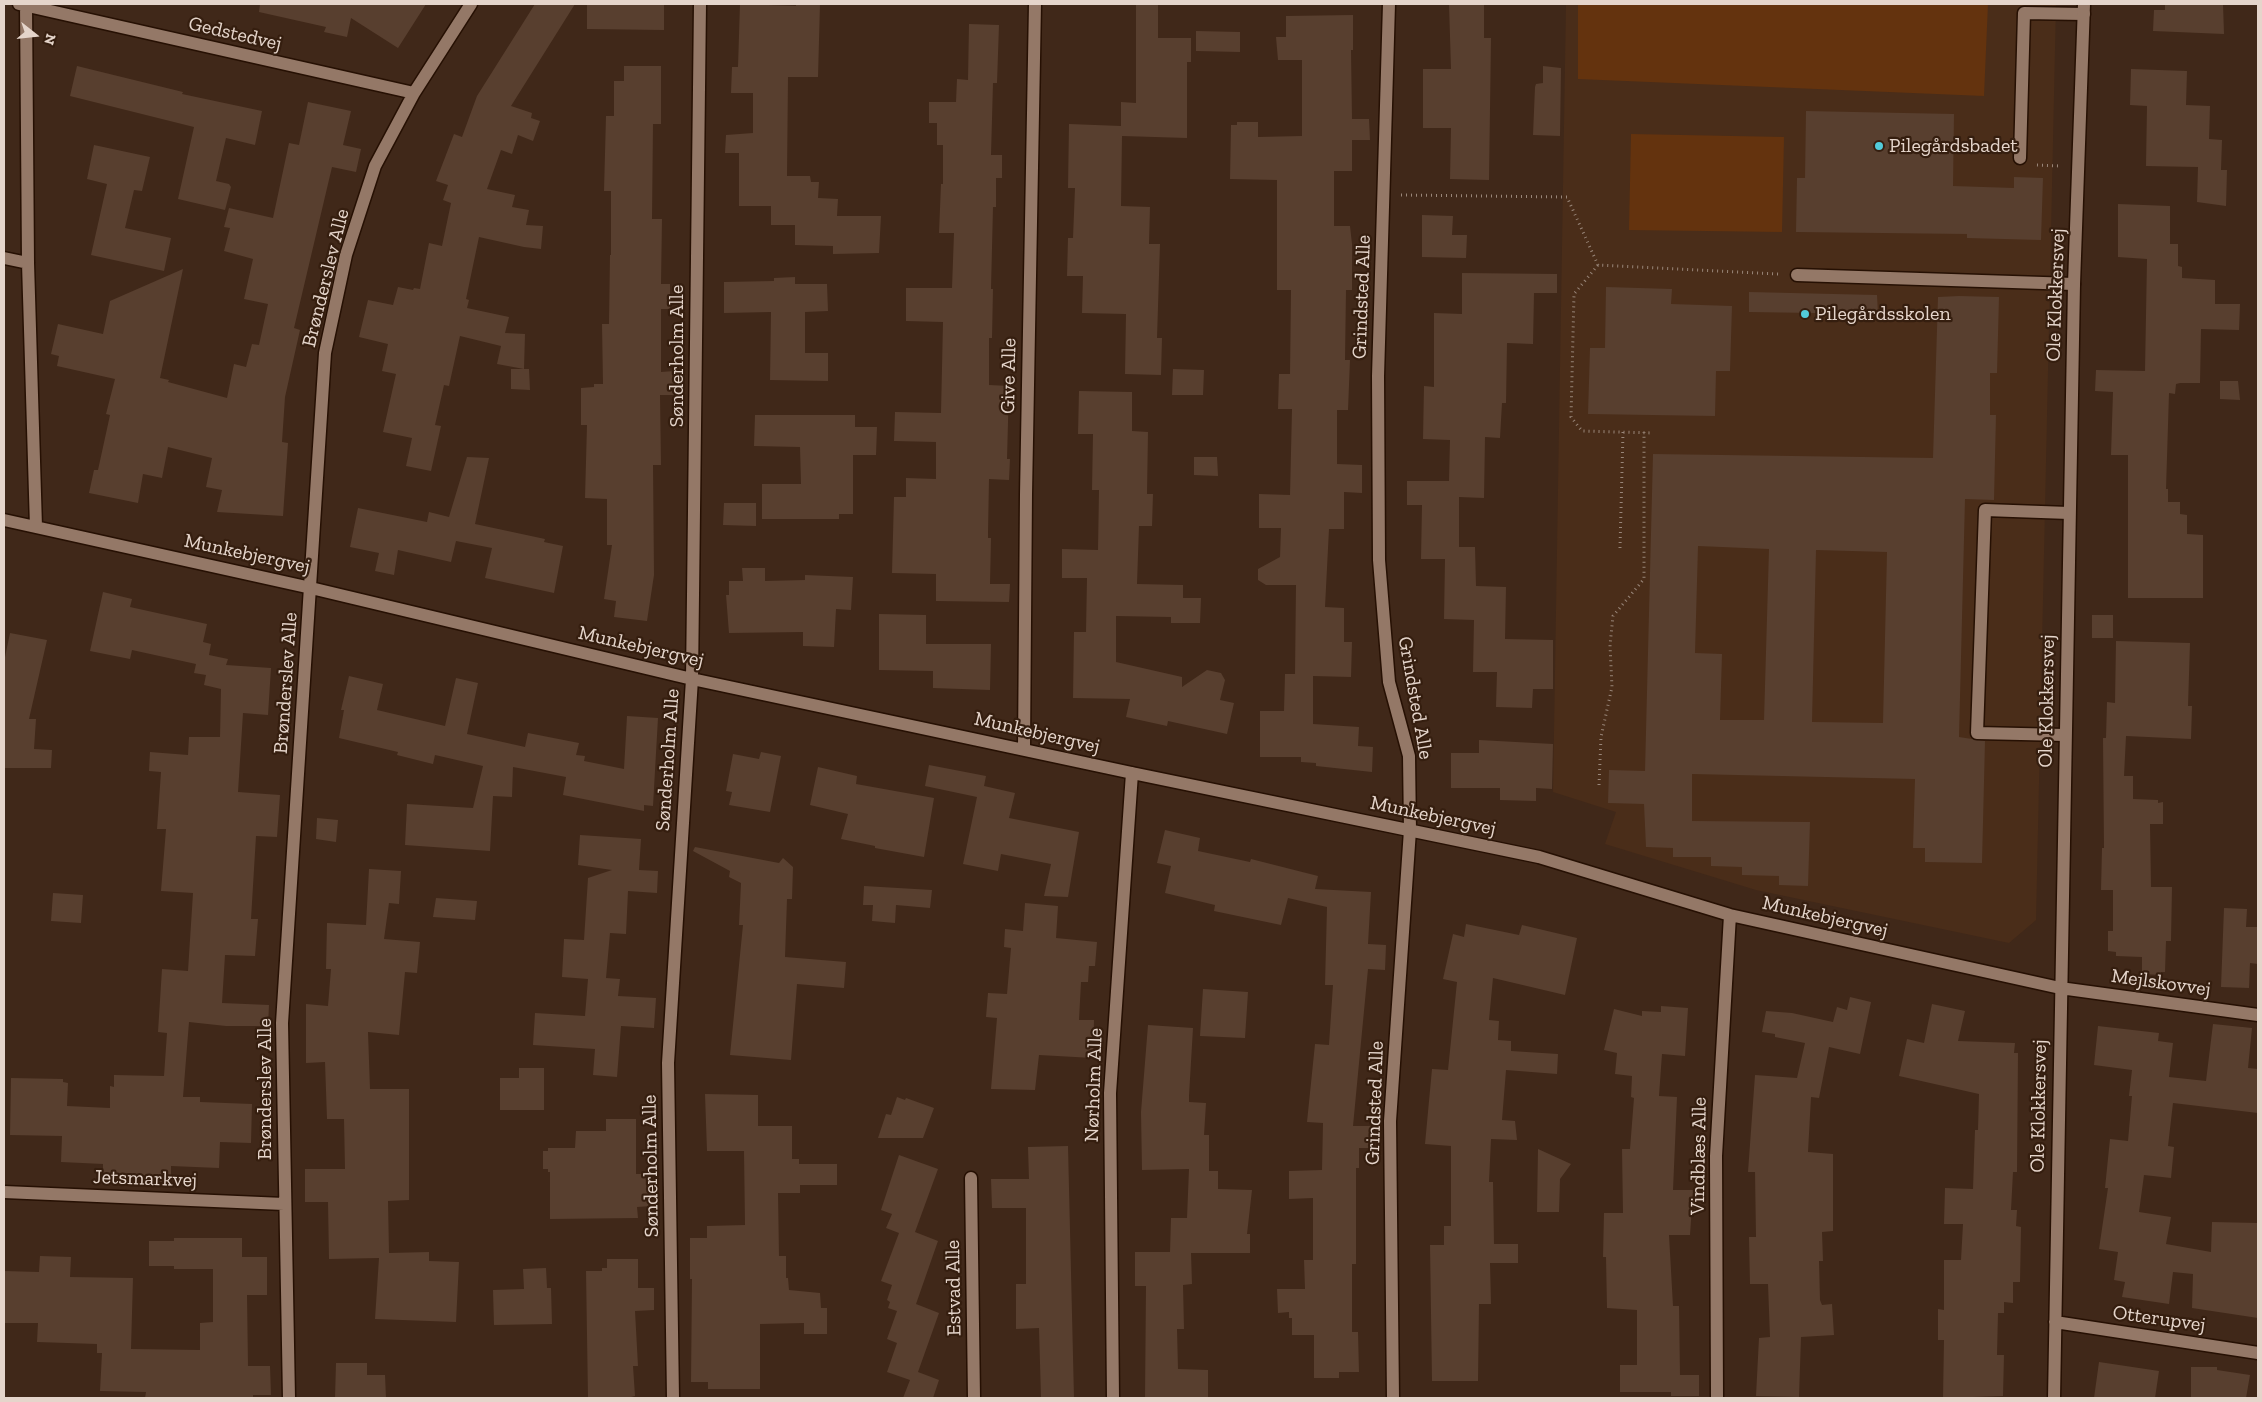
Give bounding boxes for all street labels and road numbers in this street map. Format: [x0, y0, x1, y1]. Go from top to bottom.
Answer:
street label: Gedstedvej [186, 12, 284, 56]
street label: Brønderslev Alle [297, 206, 355, 350]
street label: Ole Klokkersvej [2042, 228, 2070, 362]
street label: Grindsted Alle [1348, 234, 1376, 360]
street label: Sønderholm Alle [665, 285, 689, 427]
street label: Give Alle [996, 338, 1022, 414]
street label: Munkebjergvej [182, 529, 312, 579]
street label: Brønderslev Alle [269, 611, 303, 755]
street label: Munkebjergvej [576, 621, 706, 673]
street label: Ole Klokkersvej [2034, 634, 2060, 768]
street label: Grindsted Alle [1392, 635, 1438, 761]
street label: Sønderholm Alle [651, 688, 685, 832]
street label: Munkebjergvej [972, 707, 1102, 759]
street label: Munkebjergvej [1368, 791, 1498, 841]
street label: Munkebjergvej [1760, 891, 1890, 943]
street label: Mejlskovvej [2110, 964, 2212, 1002]
street label: Brønderslev Alle [253, 1018, 277, 1160]
street label: Nørholm Alle [1080, 1027, 1108, 1143]
street label: Ole Klokkersvej [2026, 1039, 2052, 1173]
street label: Grindsted Alle [1361, 1040, 1389, 1166]
street label: Sønderholm Alle [638, 1094, 664, 1238]
street label: Vindblæs Alle [1686, 1097, 1712, 1215]
street label: Jetsmarkvej [93, 1165, 197, 1193]
street label: Estvad Alle [941, 1240, 967, 1336]
street label: Otterupvej [2111, 1301, 2207, 1337]

